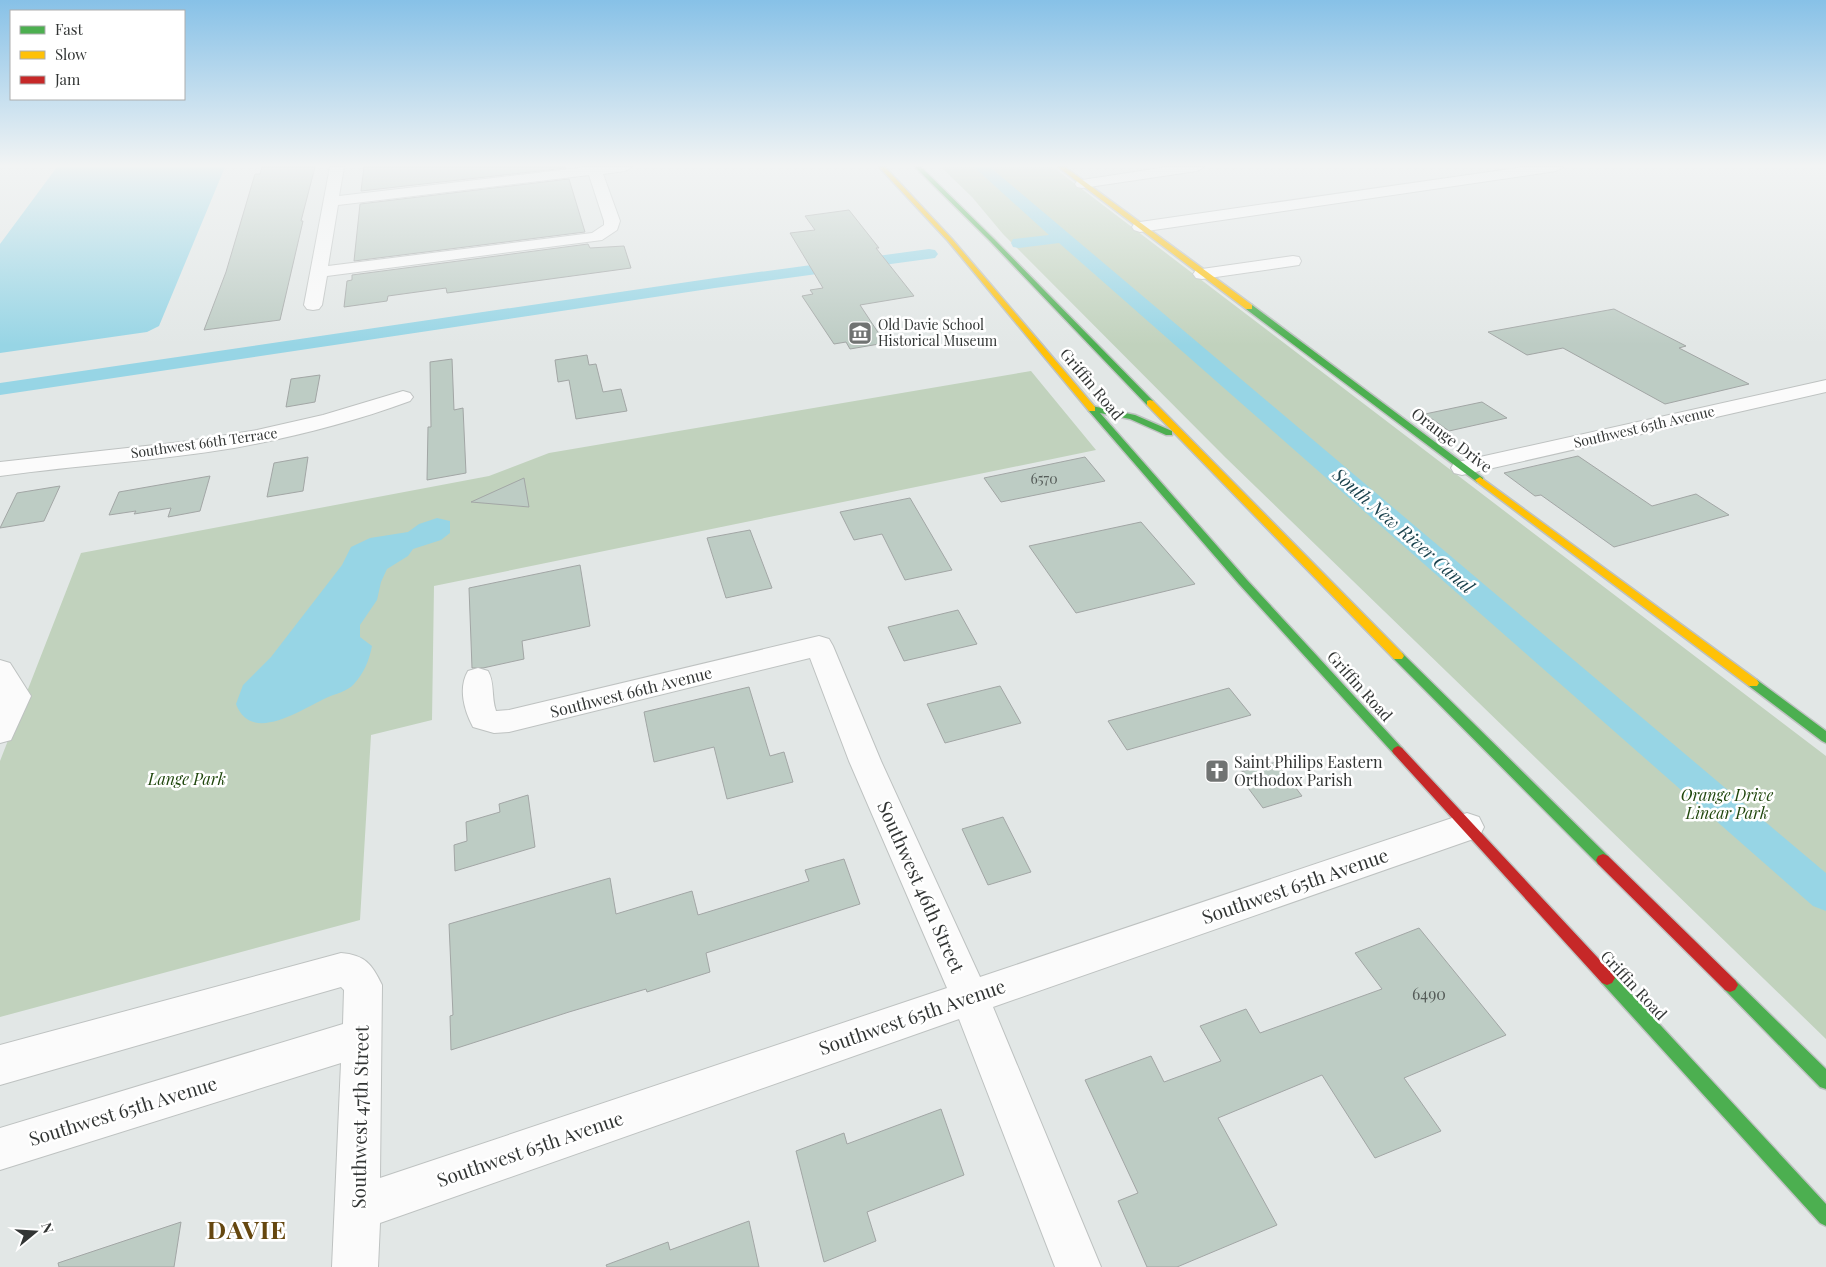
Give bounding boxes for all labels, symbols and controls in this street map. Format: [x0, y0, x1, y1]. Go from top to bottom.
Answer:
legend [10, 10, 185, 100]
text: Fast [55, 19, 84, 39]
text: Slow [55, 44, 87, 64]
text: Jam [54, 69, 81, 89]
place label: Old Davie School Historical Museum [878, 315, 998, 350]
museum icon: Old Davie School Historical Museum [847, 320, 873, 346]
street label: Griffin Road [1056, 343, 1129, 424]
street label: Southwest 65th Avenue [1572, 401, 1716, 452]
street label: Orange Drive [1408, 402, 1497, 477]
street label: Southwest 66th Terrace [129, 423, 279, 462]
water label: South New River Canal [1327, 462, 1480, 599]
house number: 6570 [1030, 469, 1058, 488]
street label: Griffin Road [1323, 646, 1398, 725]
street label: Southwest 66th Avenue [548, 661, 714, 722]
place label: Saint Philips Eastern Orthodox Parish [1234, 751, 1383, 790]
church icon: Saint Philips Eastern Orthodox Parish [1204, 758, 1230, 784]
park label: Lange Park [147, 768, 226, 789]
park label: Orange Drive Linear Park [1681, 784, 1773, 823]
street label: Southwest 46th Street [872, 797, 972, 977]
street label: Southwest 65th Avenue [1198, 841, 1391, 929]
street label: Griffin Road [1597, 945, 1672, 1024]
street label: Southwest 65th Avenue [815, 972, 1008, 1060]
house number: 6490 [1412, 983, 1446, 1004]
street label: Southwest 47th Street [344, 1025, 374, 1209]
street label: Southwest 65th Avenue [25, 1069, 220, 1151]
street label: Southwest 65th Avenue [433, 1104, 626, 1192]
north arrow [10, 1207, 60, 1257]
district label: DAVIE [207, 1212, 287, 1245]
text: N [37, 1220, 58, 1236]

